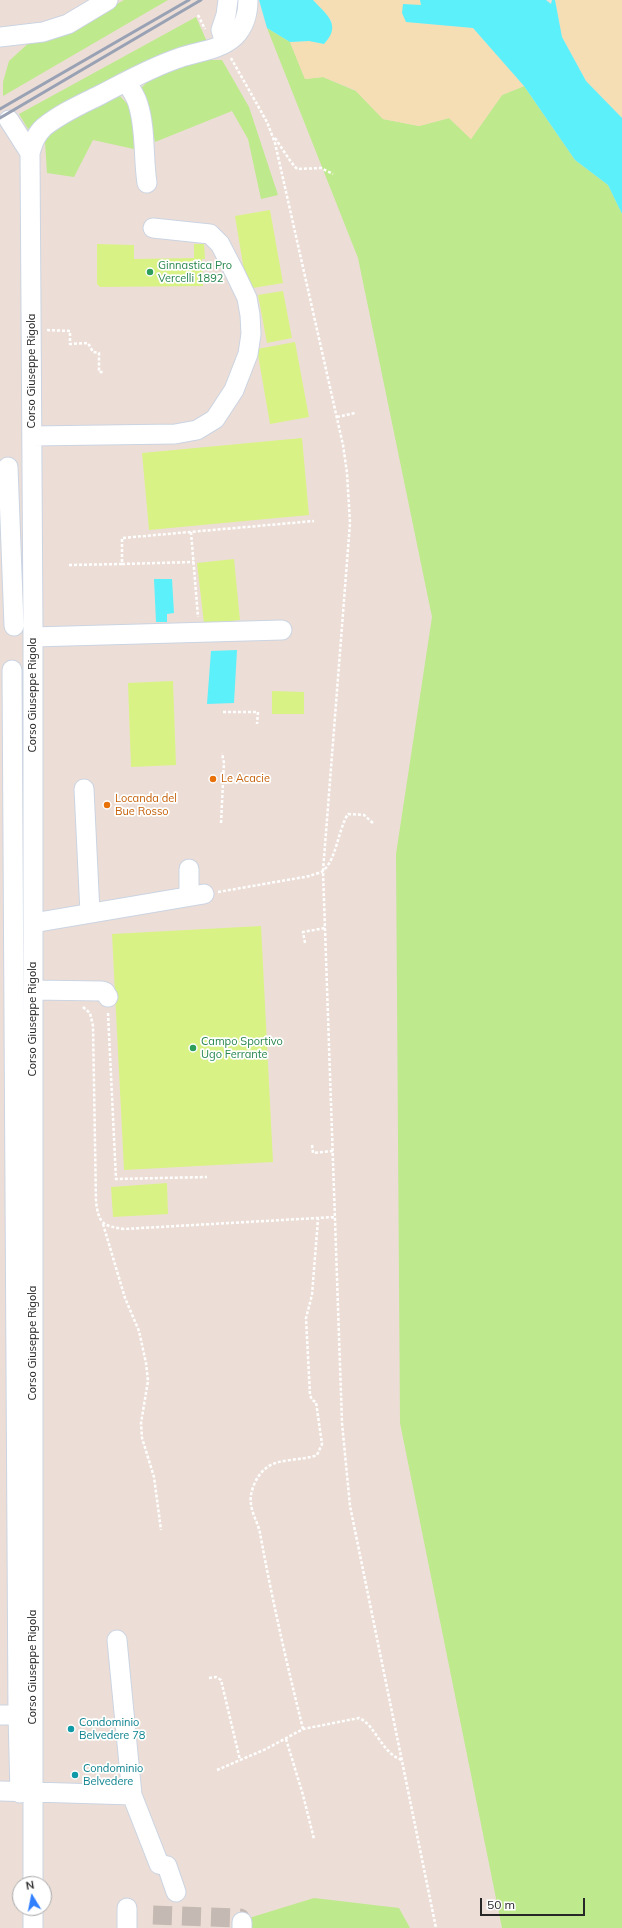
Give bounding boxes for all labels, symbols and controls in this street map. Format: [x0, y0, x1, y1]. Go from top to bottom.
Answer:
place label: Ginnastica Pro Vercelli 1892 [158, 259, 232, 285]
marker: Ginnastica Pro Vercelli 1892 [145, 267, 155, 277]
street label: Corso Giuseppe Rigola [25, 314, 39, 428]
street label: Corso Giuseppe Rigola [26, 638, 40, 752]
place label: Le Acacie [221, 772, 270, 786]
marker: Le Acacie [208, 774, 218, 784]
place label: Locanda del Bue Rosso [115, 792, 177, 818]
marker: Locanda del Bue Rosso [102, 800, 112, 810]
street label: Corso Giuseppe Rigola [26, 962, 40, 1076]
place label: Campo Sportivo Ugo Ferrante [201, 1035, 283, 1061]
marker: Campo Sportivo Ugo Ferrante [188, 1043, 198, 1053]
street label: Corso Giuseppe Rigola [26, 1286, 40, 1400]
street label: Corso Giuseppe Rigola [26, 1610, 40, 1724]
place label: Condominio Belvedere 78 [79, 1716, 145, 1742]
marker: Condominio Belvedere 78 [66, 1724, 76, 1734]
place label: Condominio Belvedere [83, 1762, 143, 1788]
marker: Condominio Belvedere [70, 1770, 80, 1780]
north arrow [12, 1876, 52, 1916]
text: N [25, 1878, 35, 1893]
scale bar [482, 1890, 587, 1916]
text: 50 m [487, 1897, 515, 1912]

